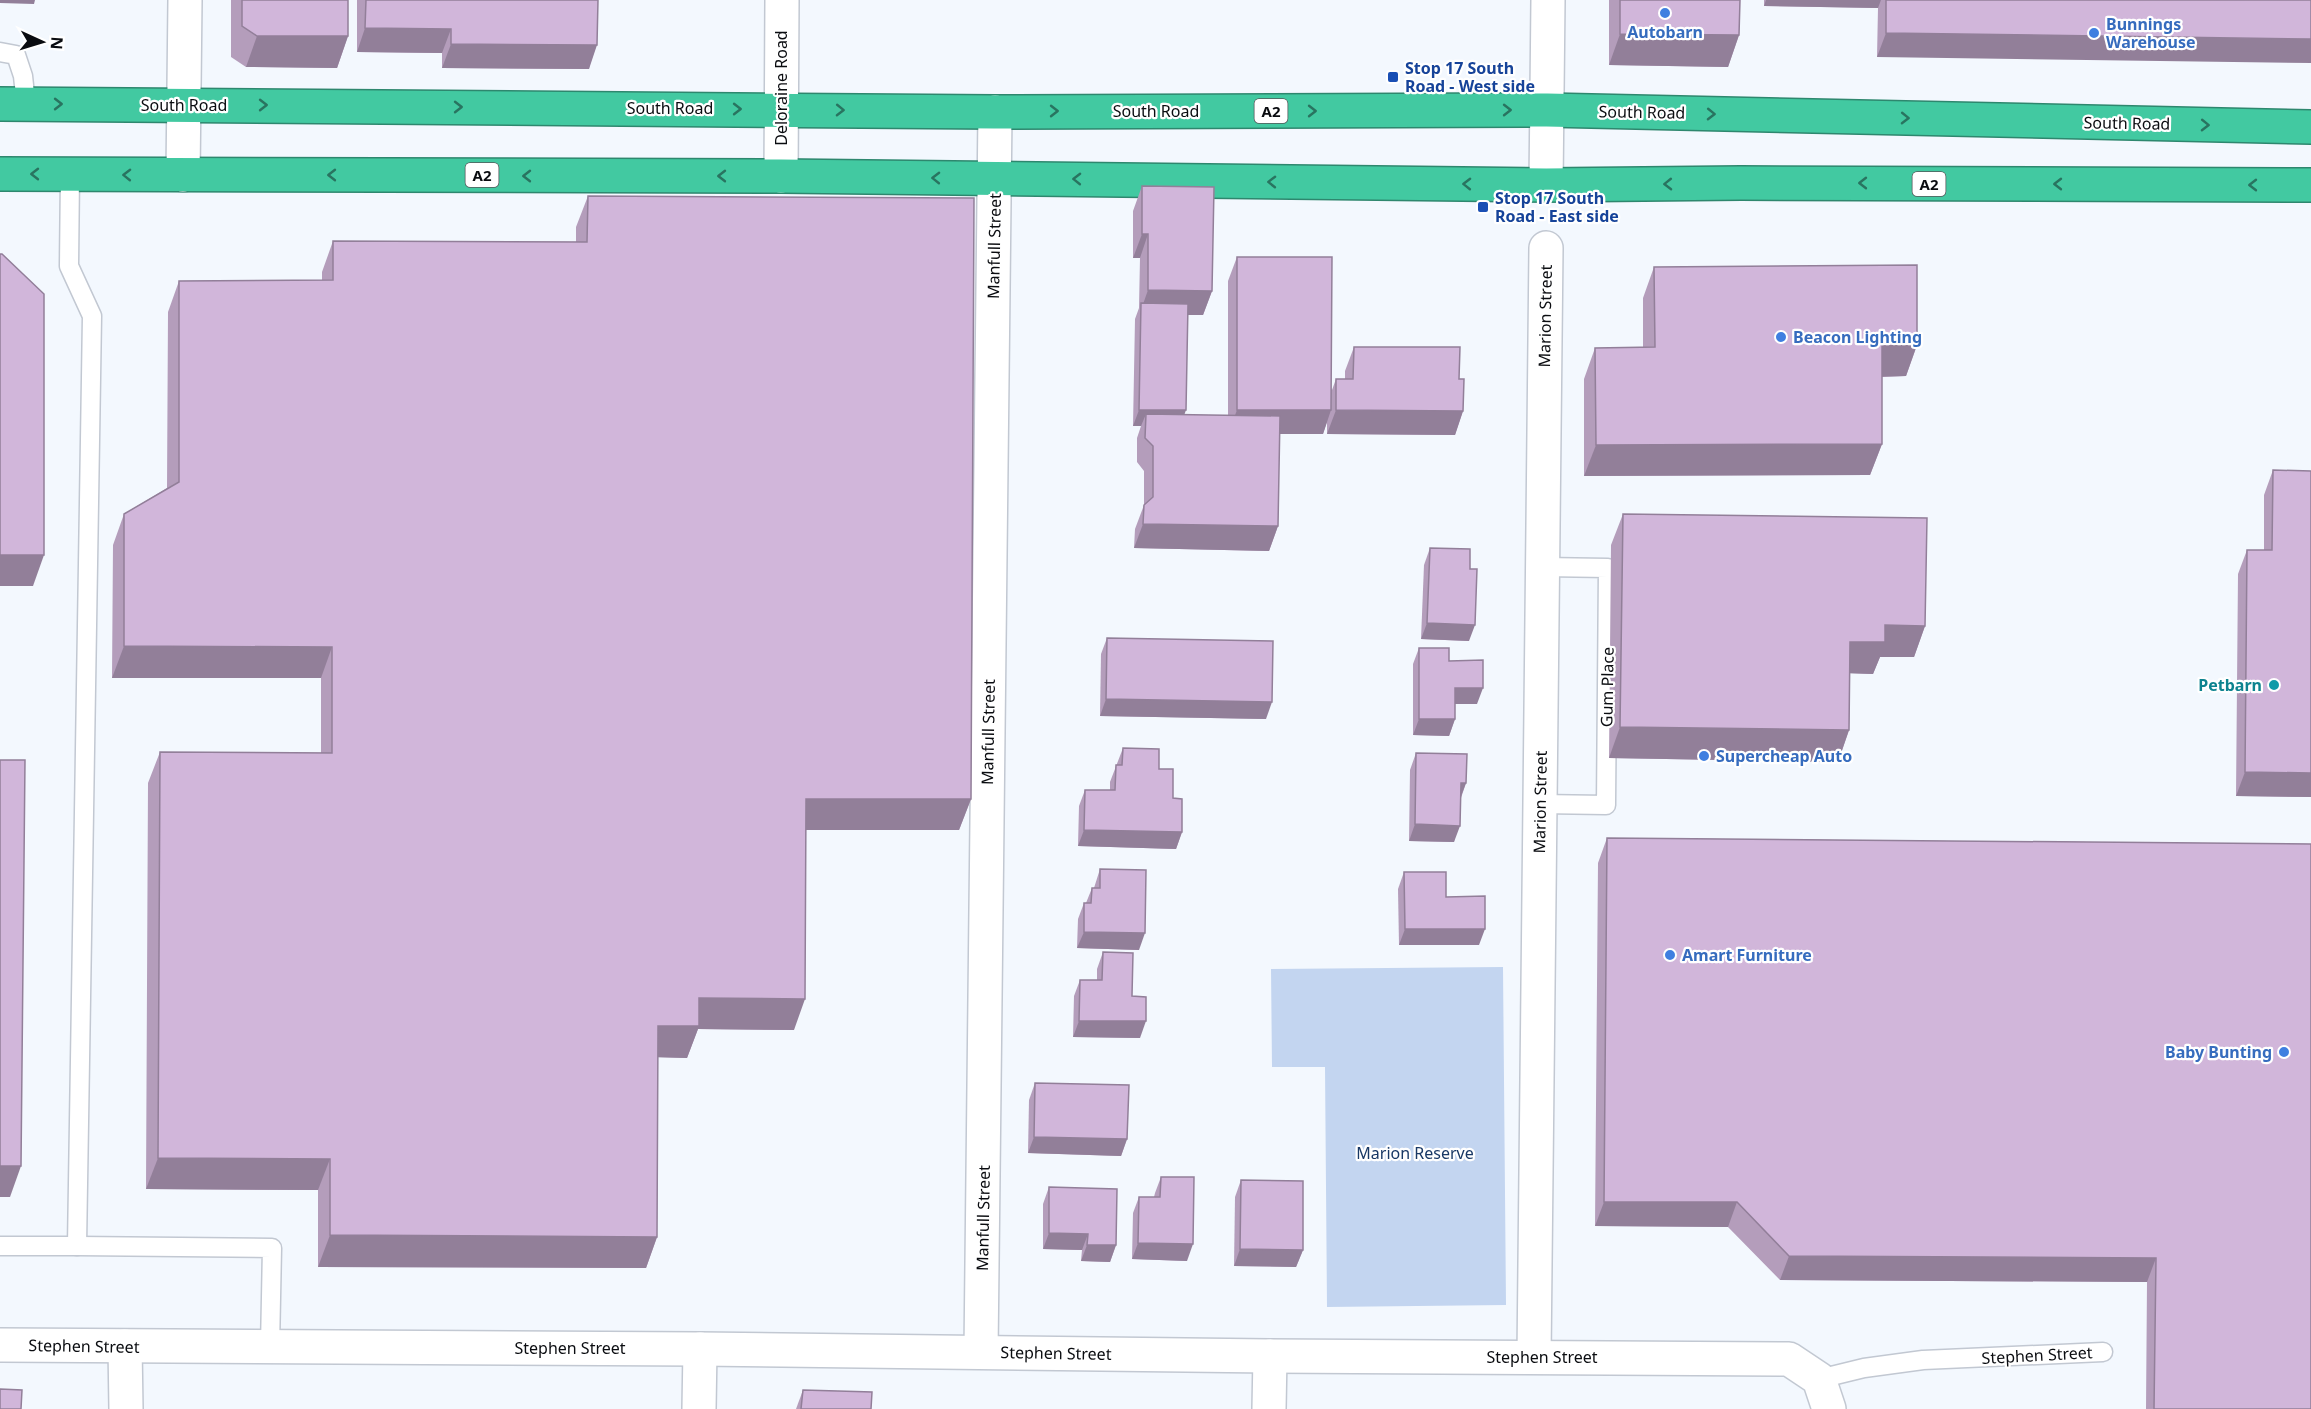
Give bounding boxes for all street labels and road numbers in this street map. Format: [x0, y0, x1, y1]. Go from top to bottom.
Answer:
street label: Deloraine Road [770, 30, 792, 146]
street label: South Road [141, 94, 227, 116]
street label: South Road [627, 97, 713, 119]
road number: A2 [1254, 99, 1288, 123]
street label: South Road [1113, 100, 1199, 122]
street label: South Road [1599, 100, 1685, 124]
street label: South Road [2084, 111, 2170, 135]
road number: A2 [466, 163, 498, 187]
road number: A2 [1912, 172, 1946, 196]
street label: Manfull Street [982, 193, 1006, 299]
street label: Marion Street [1533, 264, 1557, 367]
street label: Gum Place [1595, 647, 1619, 727]
street label: Manfull Street [976, 679, 1000, 785]
street label: Marion Street [1528, 750, 1552, 853]
street label: Manfull Street [971, 1165, 995, 1271]
street label: Stephen Street [28, 1334, 140, 1358]
street label: Stephen Street [514, 1337, 626, 1359]
street label: Stephen Street [1000, 1341, 1112, 1365]
street label: Stephen Street [1981, 1341, 2093, 1369]
street label: Stephen Street [1486, 1346, 1598, 1368]

